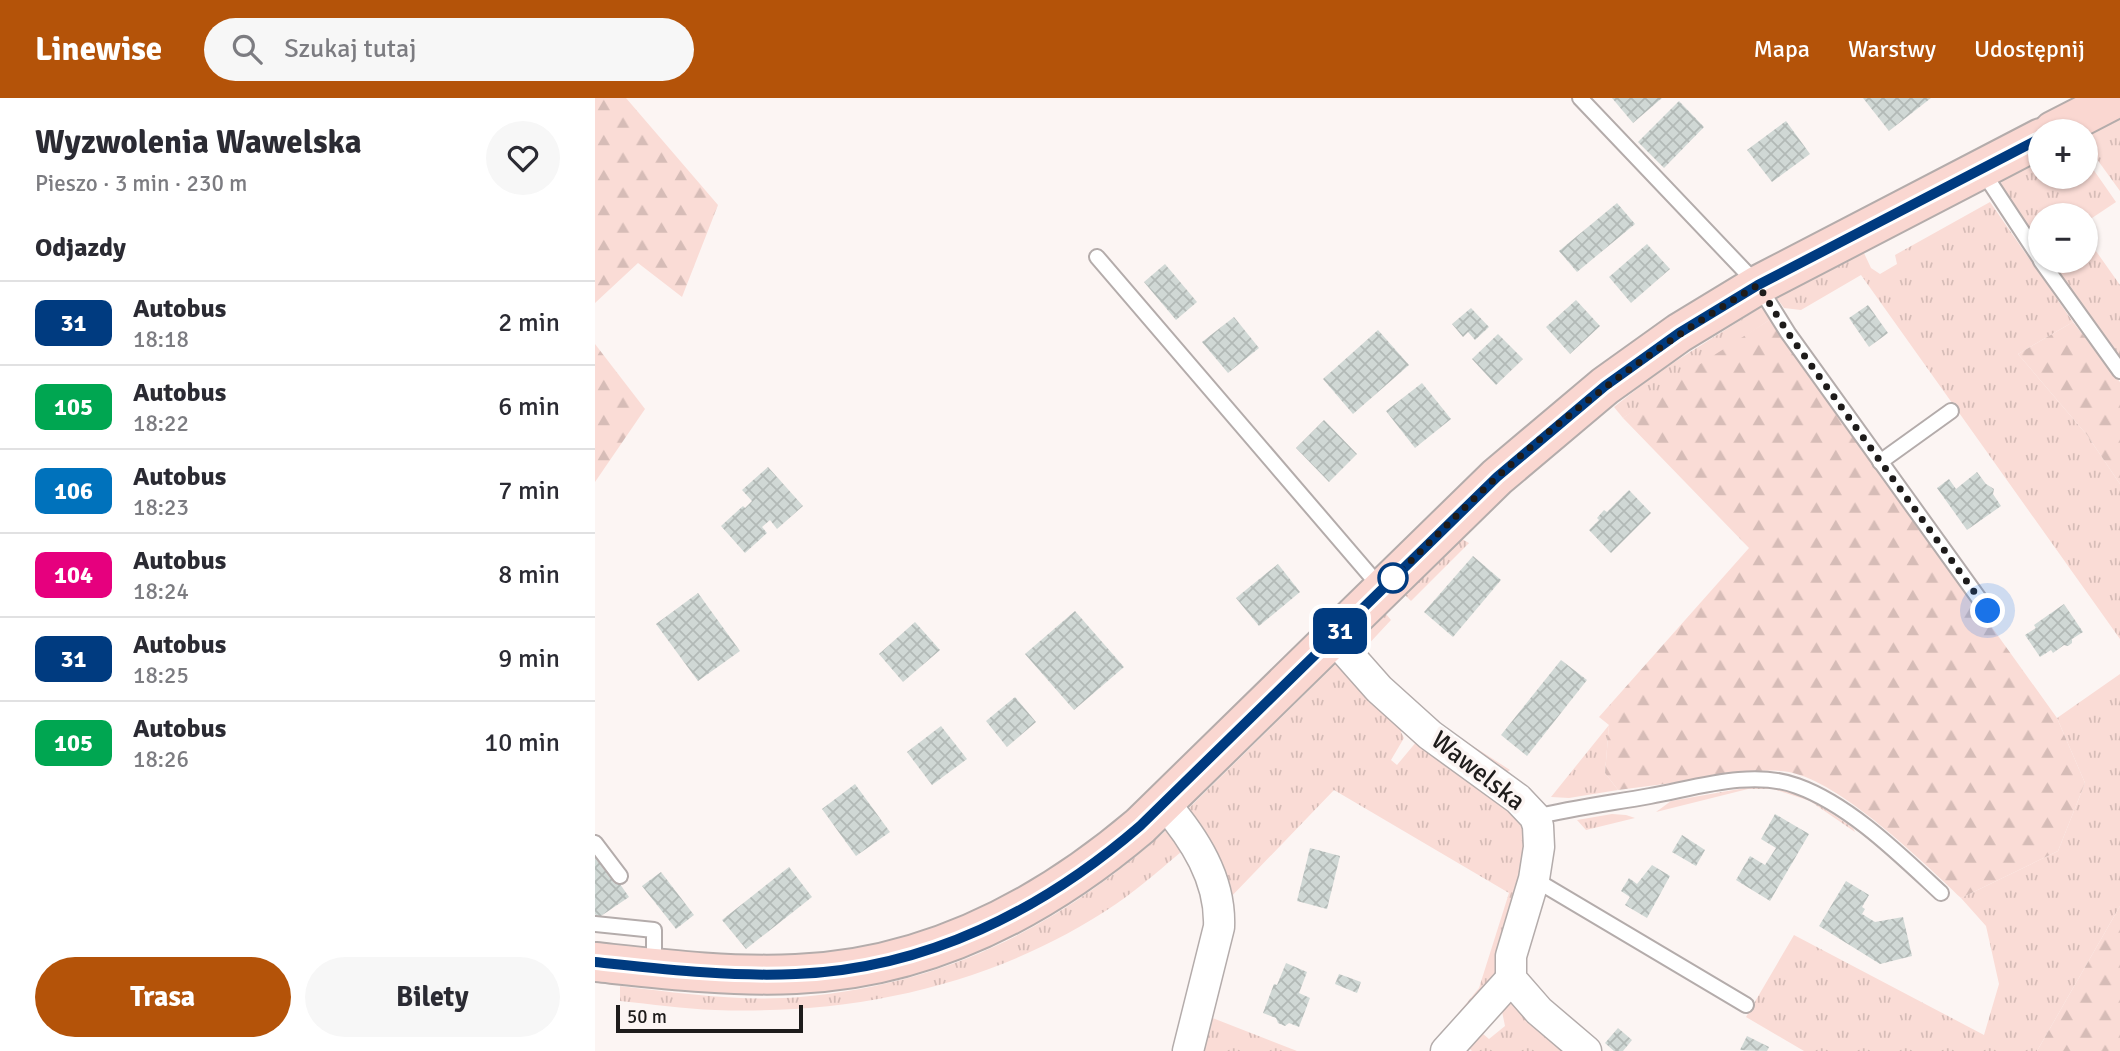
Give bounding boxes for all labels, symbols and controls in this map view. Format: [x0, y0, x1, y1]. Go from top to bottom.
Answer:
search box [204, 18, 694, 81]
text: Linewise [35, 29, 162, 70]
icon: search [228, 30, 266, 68]
text: Szukaj tutaj [284, 33, 416, 65]
text: Mapa [1753, 34, 1810, 64]
text: Warstwy [1848, 34, 1936, 64]
text: Udostępnij [1974, 34, 2085, 64]
map controls [2028, 119, 2098, 273]
button: + [2028, 119, 2098, 189]
button: heart [486, 121, 560, 195]
text: Wyzwolenia Wawelska [35, 122, 362, 163]
text: Pieszo · 3 min · 230 m [35, 169, 247, 198]
button: − [2028, 203, 2098, 273]
text: Odjazdy [35, 232, 126, 264]
text: Autobus [133, 293, 226, 325]
text: 2 min [498, 307, 560, 339]
text: 31 [61, 308, 86, 338]
text: 18:18 [133, 325, 189, 354]
text: Autobus [133, 377, 226, 409]
text: 6 min [498, 391, 560, 423]
text: 105 [54, 392, 93, 422]
text: 18:22 [133, 409, 189, 438]
text: Autobus [133, 461, 226, 493]
text: 7 min [498, 475, 560, 507]
text: 106 [54, 476, 93, 506]
text: 18:23 [133, 493, 189, 522]
text: Autobus [133, 545, 226, 577]
text: 8 min [498, 559, 560, 591]
text: 104 [54, 560, 93, 590]
unlabelled marker [1378, 563, 1408, 593]
text: 18:24 [133, 577, 189, 606]
your location [1970, 593, 2005, 628]
line badge: 31 [1309, 608, 1371, 654]
text: 31 [1327, 616, 1353, 646]
text: Autobus [133, 629, 226, 661]
text: 9 min [498, 643, 560, 675]
text: 31 [61, 644, 86, 674]
text: 18:25 [133, 661, 189, 690]
text: Autobus [133, 713, 226, 745]
street label: Wawelska [1425, 724, 1531, 818]
text: 10 min [484, 727, 560, 759]
text: 105 [54, 728, 93, 758]
text: 18:26 [133, 745, 189, 774]
button: Trasa [35, 957, 291, 1037]
button: Bilety [305, 957, 560, 1037]
scale bar [616, 1002, 803, 1034]
text: 50 m [627, 1005, 667, 1029]

